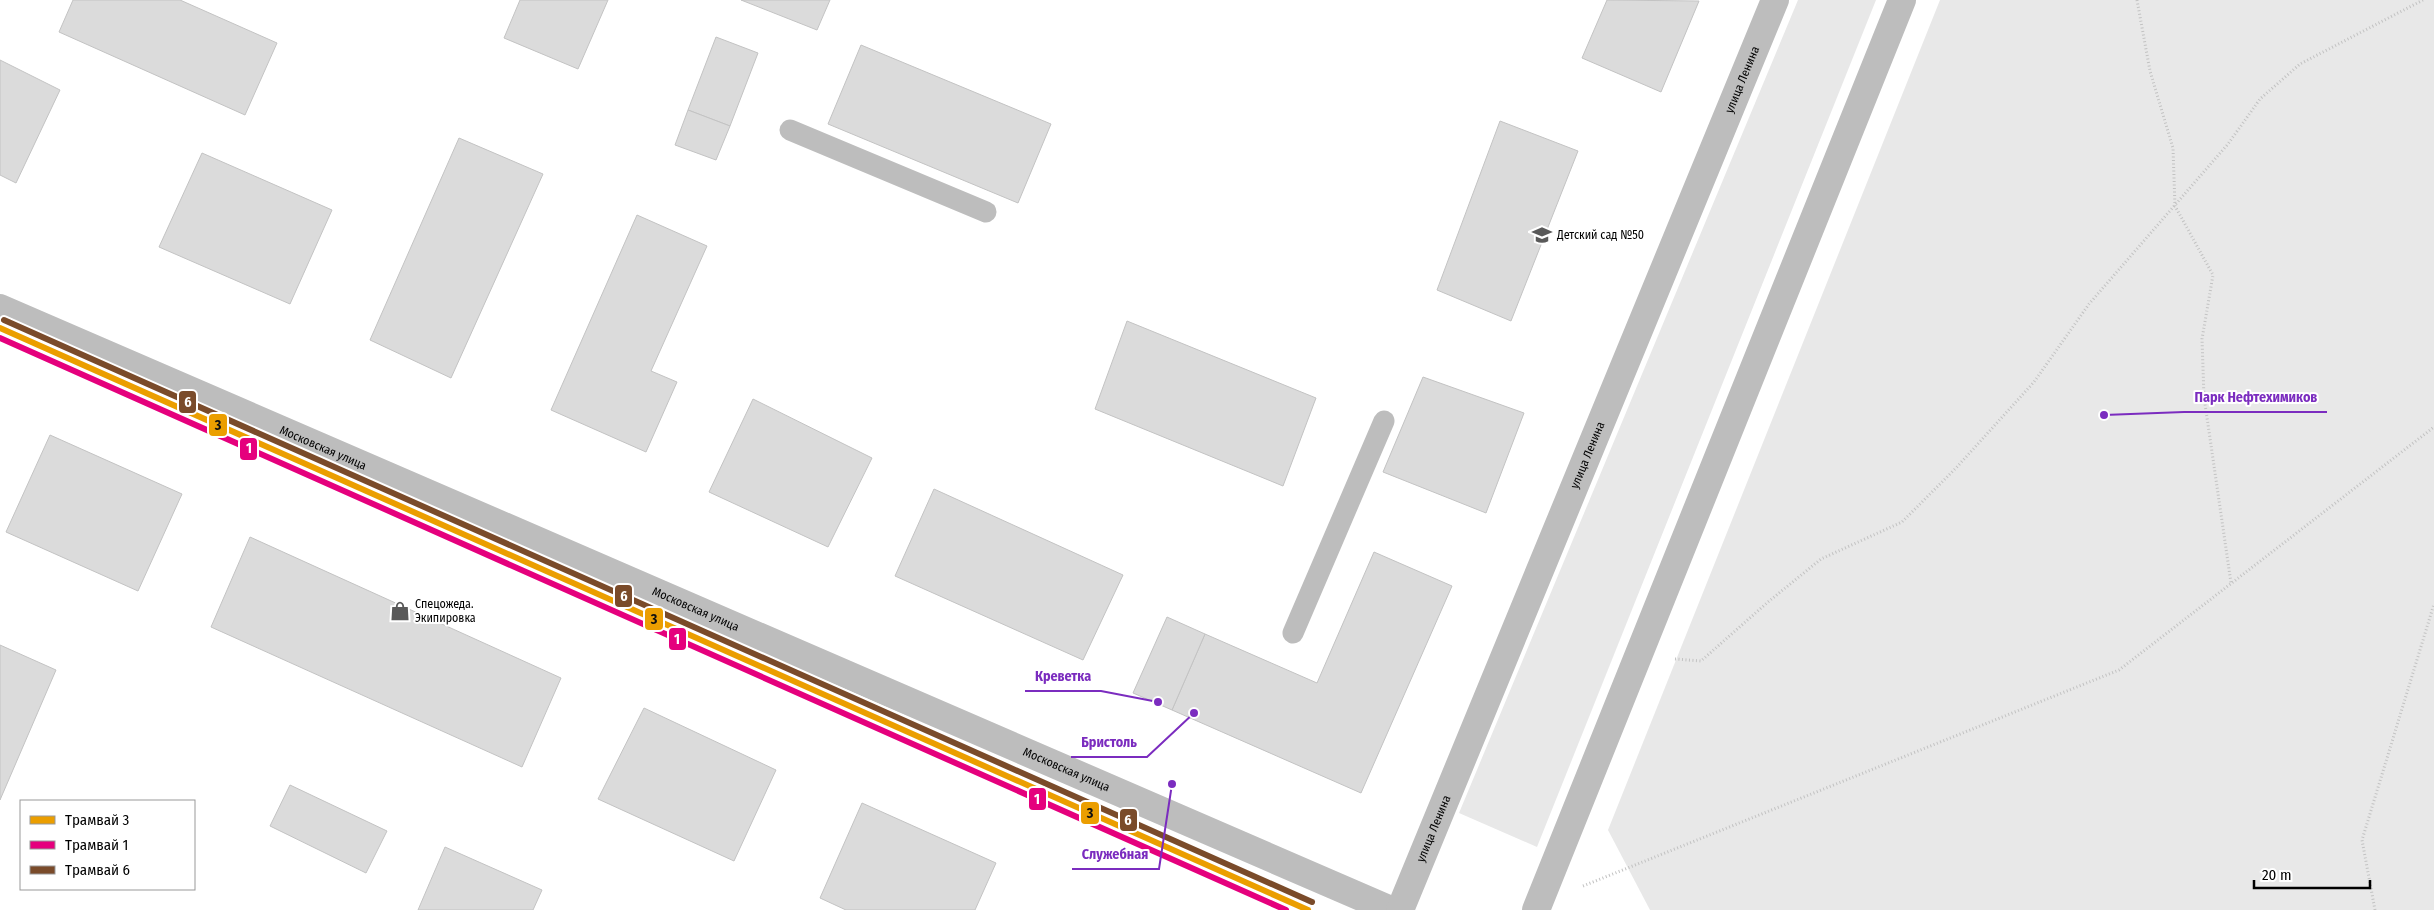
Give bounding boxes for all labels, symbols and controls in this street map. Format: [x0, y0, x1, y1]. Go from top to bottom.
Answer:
street label: улица Ленина [1722, 44, 1762, 115]
school or university icon: Детский сад №50 [1531, 224, 1553, 246]
place label: Детский сад №50 [1556, 228, 1644, 242]
callout: Парк Нефтехимиков [2184, 383, 2327, 412]
text: Парк Нефтехимиков [2195, 389, 2317, 406]
line badge: 6 [178, 390, 197, 414]
text: 6 [184, 394, 192, 411]
line badge: 3 [208, 413, 228, 437]
text: 3 [214, 417, 222, 434]
street label: улица Ленина [1567, 419, 1608, 491]
street label: Московская улица [277, 423, 369, 473]
line badge: 1 [239, 437, 258, 461]
text: 1 [246, 440, 252, 457]
line badge: 6 [614, 584, 633, 608]
street label: Московская улица [650, 584, 741, 634]
text: 6 [620, 588, 628, 605]
place label: Спецожеда. Экипировка [415, 597, 476, 625]
shop icon: Спецожеда. Экипировка [389, 600, 411, 622]
line badge: 3 [644, 607, 664, 631]
text: 3 [650, 611, 658, 628]
line badge: 1 [668, 627, 687, 651]
text: 1 [674, 631, 680, 648]
callout: Креветка [1025, 662, 1101, 691]
text: Креветка [1035, 668, 1091, 685]
callout: Бристоль [1071, 728, 1147, 757]
text: Бристоль [1081, 734, 1137, 751]
street label: Московская улица [1021, 745, 1112, 795]
line badge: 1 [1028, 787, 1047, 811]
text: 1 [1034, 791, 1040, 808]
street label: улица Ленина [1414, 793, 1454, 864]
legend [20, 800, 195, 890]
line badge: 3 [1080, 801, 1100, 825]
text: 3 [1086, 805, 1094, 822]
line badge: 6 [1119, 808, 1138, 832]
text: Трамвай 3 [65, 811, 130, 829]
text: 6 [1124, 812, 1132, 829]
text: Трамвай 1 [65, 836, 128, 854]
callout: Служебная [1072, 840, 1159, 869]
text: Служебная [1082, 846, 1148, 863]
scale bar [2254, 858, 2370, 890]
text: Трамвай 6 [65, 861, 130, 879]
text: 20 m [2262, 866, 2292, 884]

